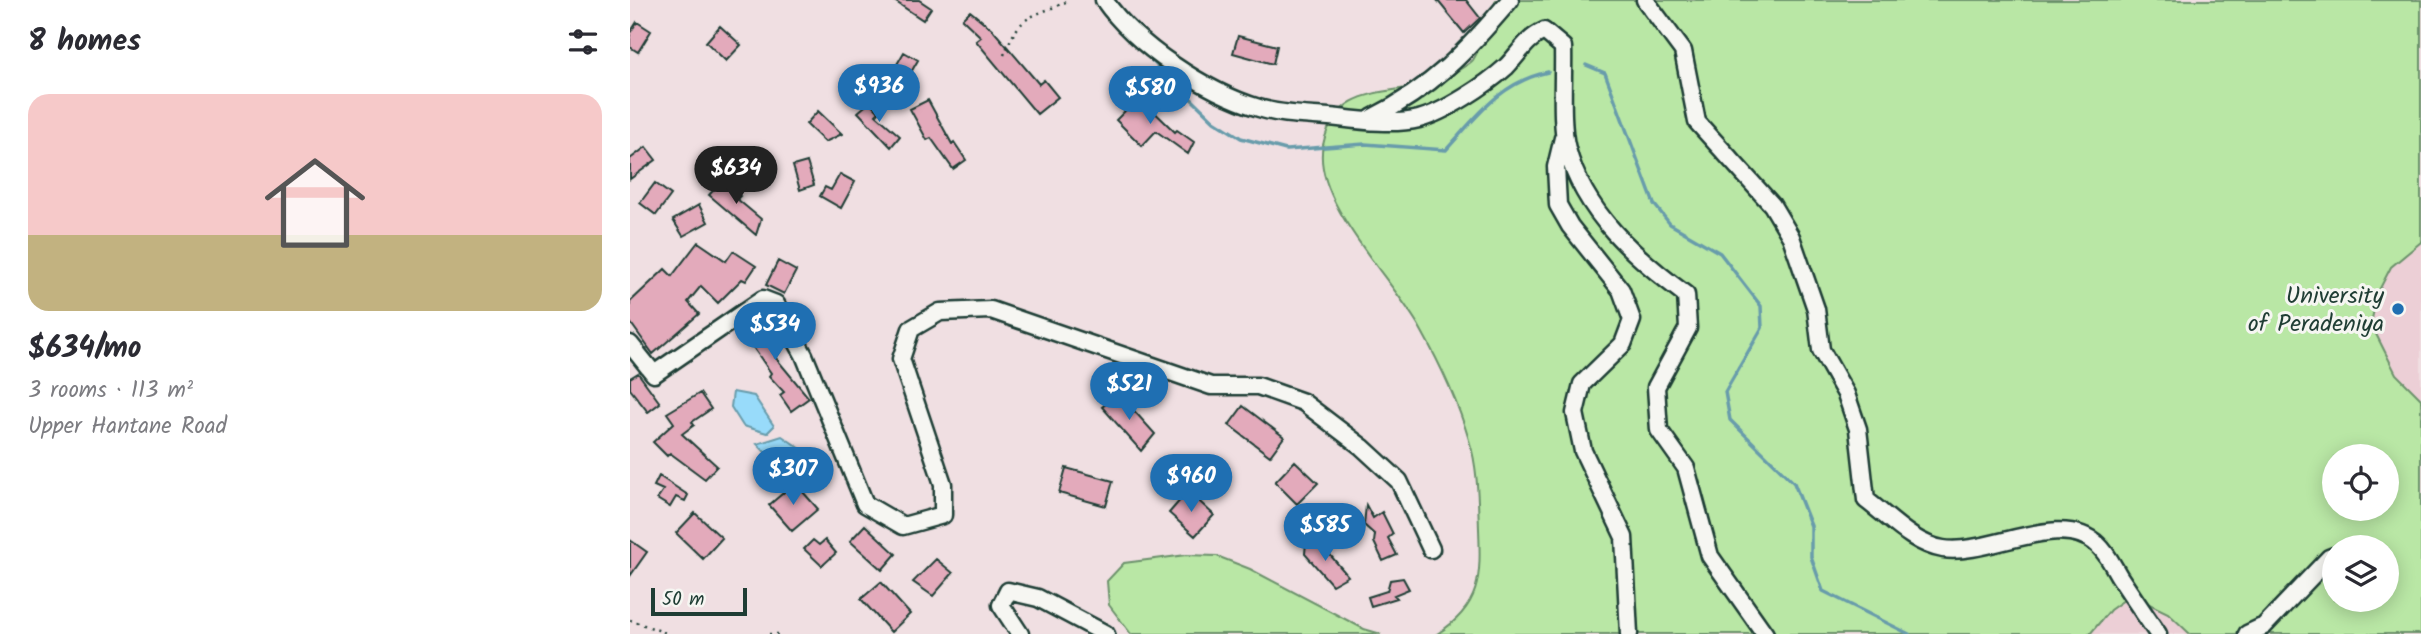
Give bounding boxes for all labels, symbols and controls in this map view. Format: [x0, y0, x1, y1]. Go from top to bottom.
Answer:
text: 8 homes [28, 18, 141, 66]
icon: filters [564, 23, 602, 61]
pin: $936 [838, 64, 920, 124]
pin: $580 [1109, 66, 1191, 126]
text: $936 [854, 69, 904, 105]
text: $580 [1125, 71, 1175, 107]
icon: home [252, 140, 378, 266]
pin: $634 [695, 146, 777, 206]
text: $634 [710, 151, 762, 187]
place label: University of Peradeniya [2248, 277, 2385, 344]
marker: University of Peradeniya [2390, 301, 2406, 317]
pin: $534 [734, 302, 816, 362]
text: $534 [750, 307, 800, 343]
text: $634/mo [28, 325, 142, 373]
pin: $521 [1088, 362, 1170, 422]
text: $521 [1106, 367, 1152, 403]
text: 3 rooms · 113 m² [28, 373, 193, 409]
text: Upper Hantane Road [28, 409, 227, 445]
map controls [2322, 444, 2399, 612]
button: locate [2322, 444, 2399, 521]
pin: $307 [752, 448, 834, 507]
text: $307 [769, 452, 817, 488]
pin: $960 [1150, 454, 1232, 514]
text: $960 [1166, 459, 1216, 495]
pin: $585 [1284, 504, 1366, 563]
text: $585 [1300, 508, 1350, 544]
button: layers [2322, 535, 2399, 612]
scale bar [651, 585, 747, 617]
text: 50 m [662, 585, 704, 615]

